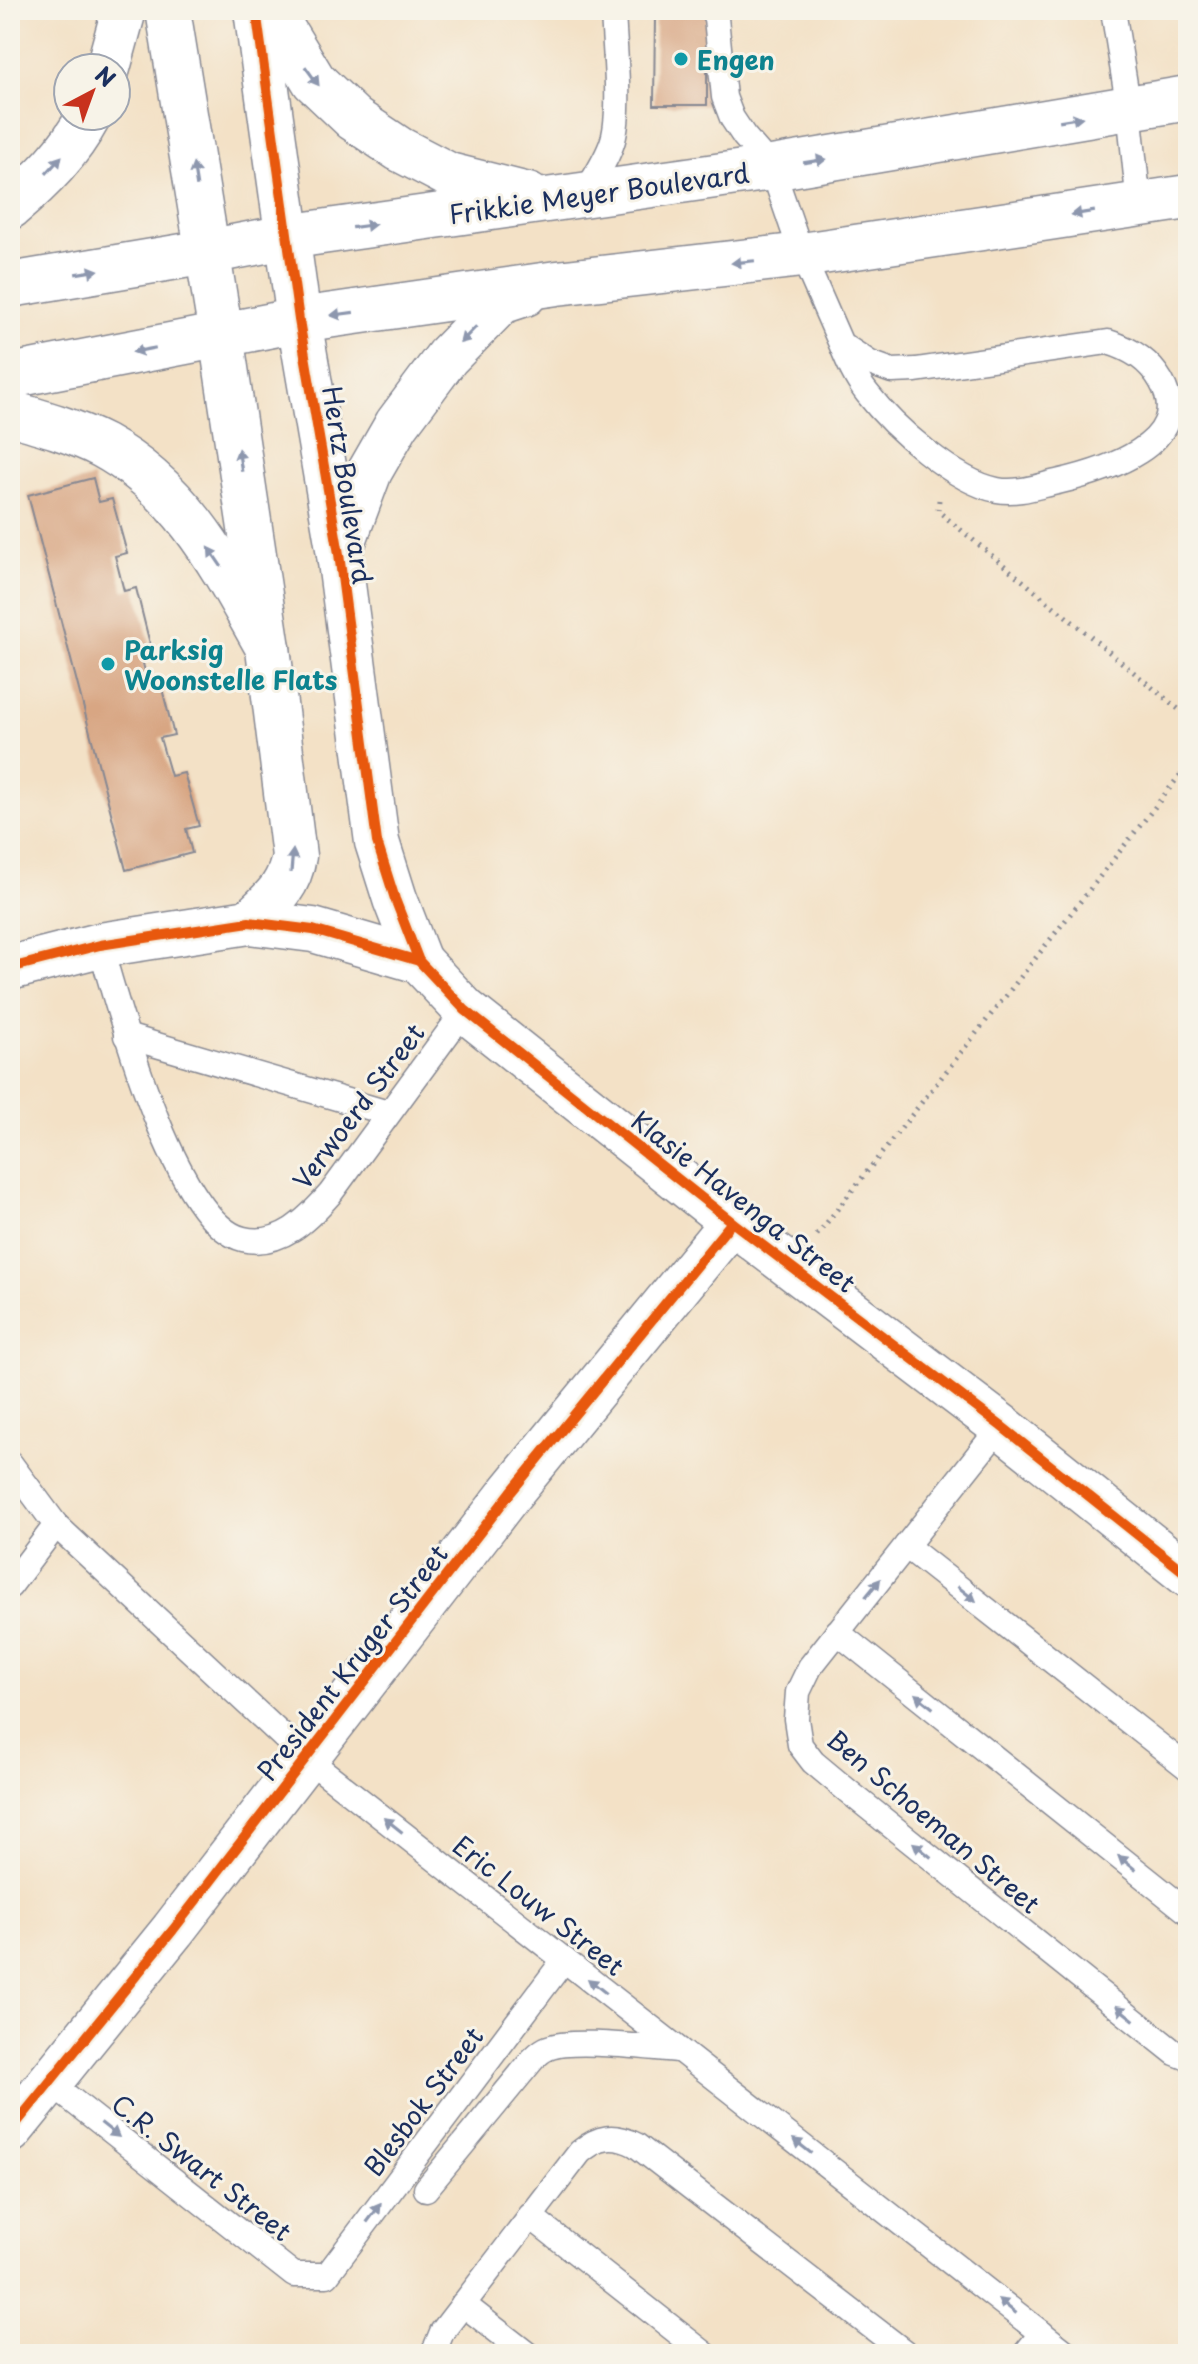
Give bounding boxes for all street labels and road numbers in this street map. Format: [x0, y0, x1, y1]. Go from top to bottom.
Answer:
street label: Frikkie Meyer Boulevard [446, 153, 752, 233]
street label: Hertz Boulevard [313, 383, 383, 587]
street label: Verwoerd Street [283, 1015, 433, 1197]
street label: Klasie Havenga Street [623, 1101, 865, 1301]
street label: President Kruger Street [247, 1536, 457, 1788]
street label: Ben Schoeman Street [819, 1720, 1049, 1922]
street label: Eric Louw Street [445, 1826, 633, 1984]
street label: Blesbok Street [354, 2018, 492, 2184]
street label: C.R. Swart Street [104, 2084, 300, 2250]

